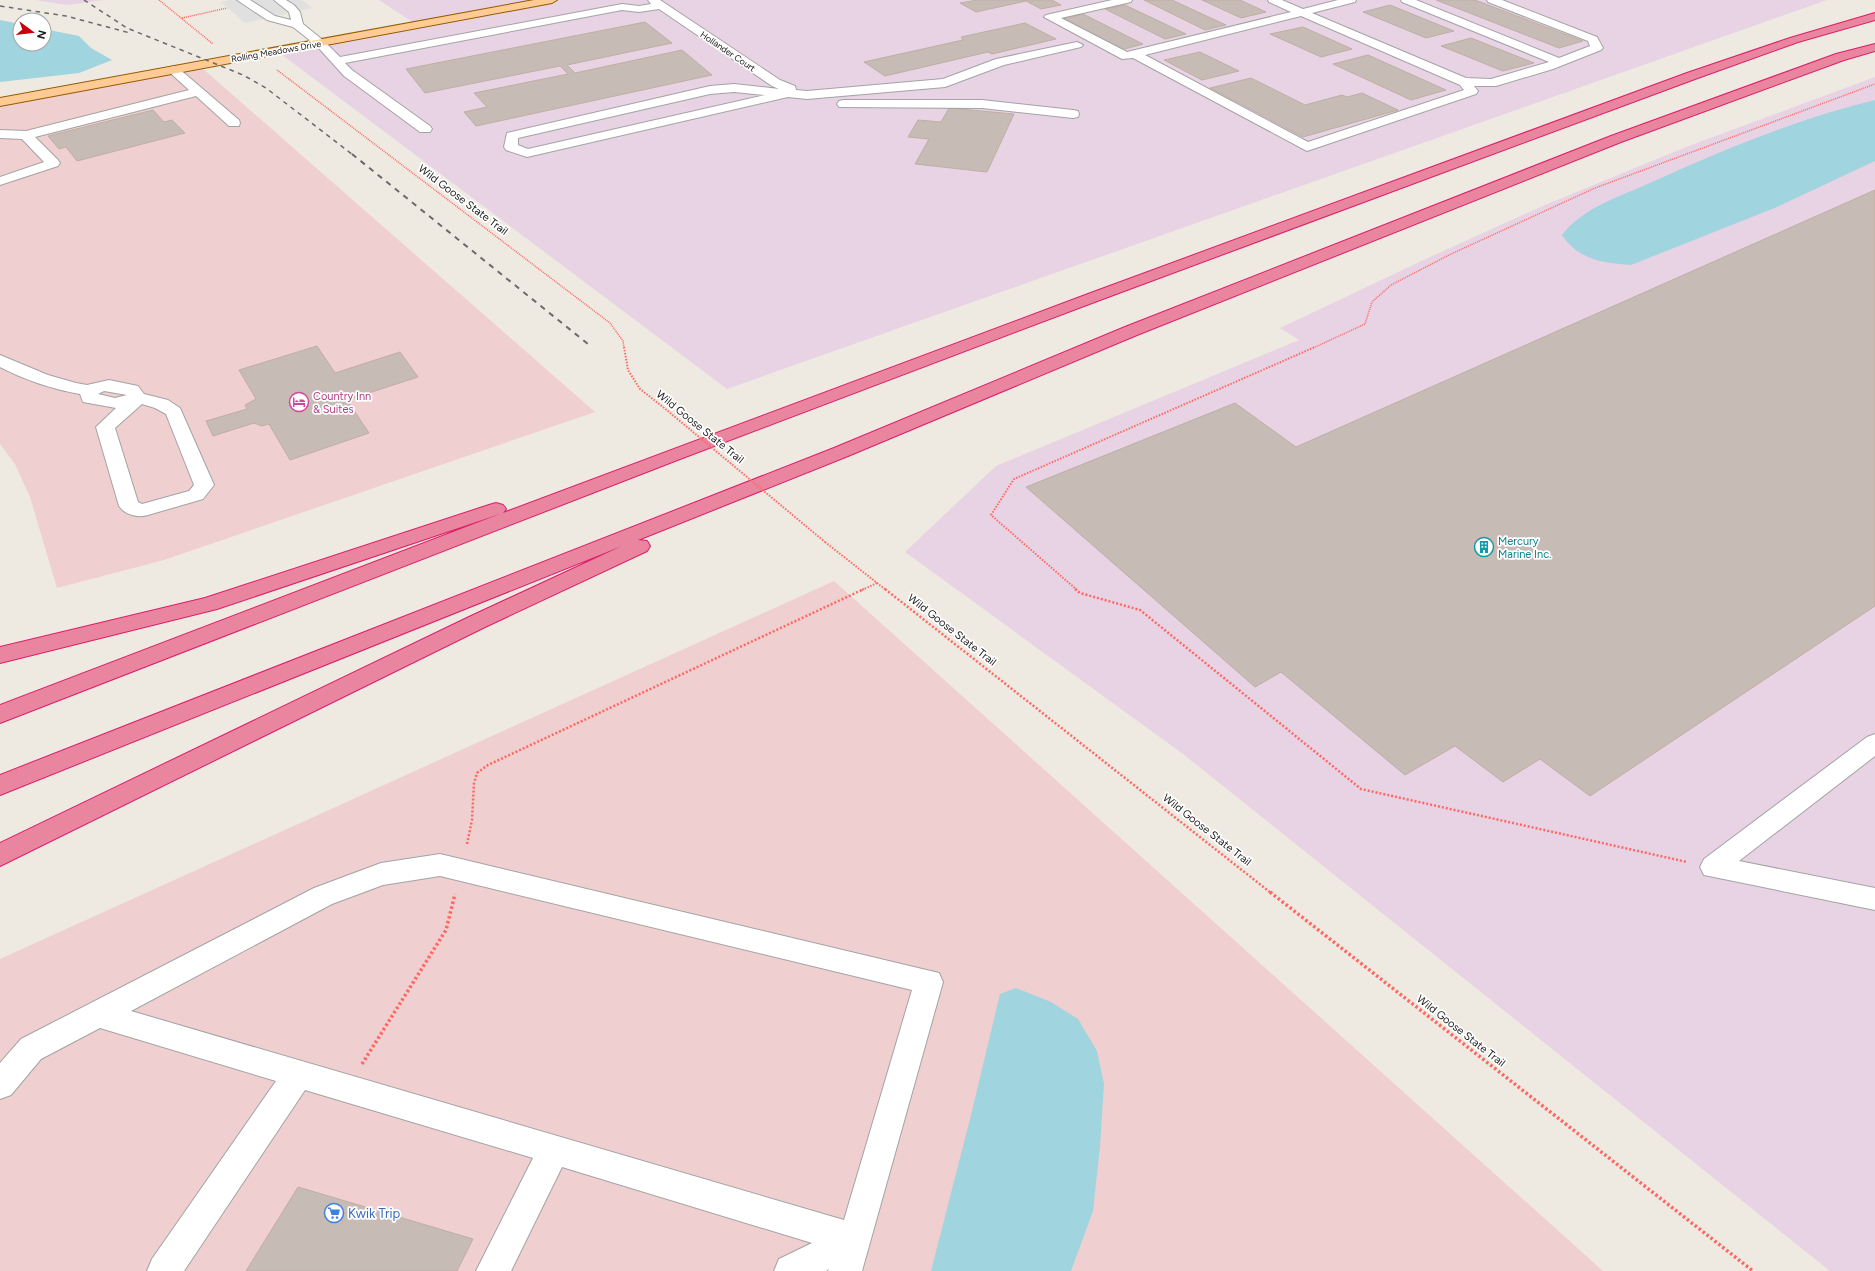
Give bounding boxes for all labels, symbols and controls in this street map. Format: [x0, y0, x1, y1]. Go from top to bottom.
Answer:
north arrow [12, 12, 52, 52]
street label: Hollander Court [698, 28, 758, 74]
text: N [34, 29, 49, 40]
street label: Rolling Meadows Drive [230, 38, 322, 64]
street label: Wild Goose State Trail [416, 162, 510, 238]
street label: Wild Goose State Trail [654, 388, 746, 466]
place label: Country Inn & Suites [313, 390, 371, 416]
hotel icon: Country Inn & Suites [288, 391, 310, 413]
place label: Mercury Marine Inc. [1498, 535, 1551, 561]
building icon: Mercury Marine Inc. [1473, 536, 1495, 558]
street label: Wild Goose State Trail [905, 591, 999, 669]
street label: Wild Goose State Trail [1160, 791, 1254, 869]
street label: Wild Goose State Trail [1414, 992, 1508, 1070]
supermarket icon: Kwik Trip [323, 1202, 345, 1224]
place label: Kwik Trip [348, 1206, 401, 1221]

